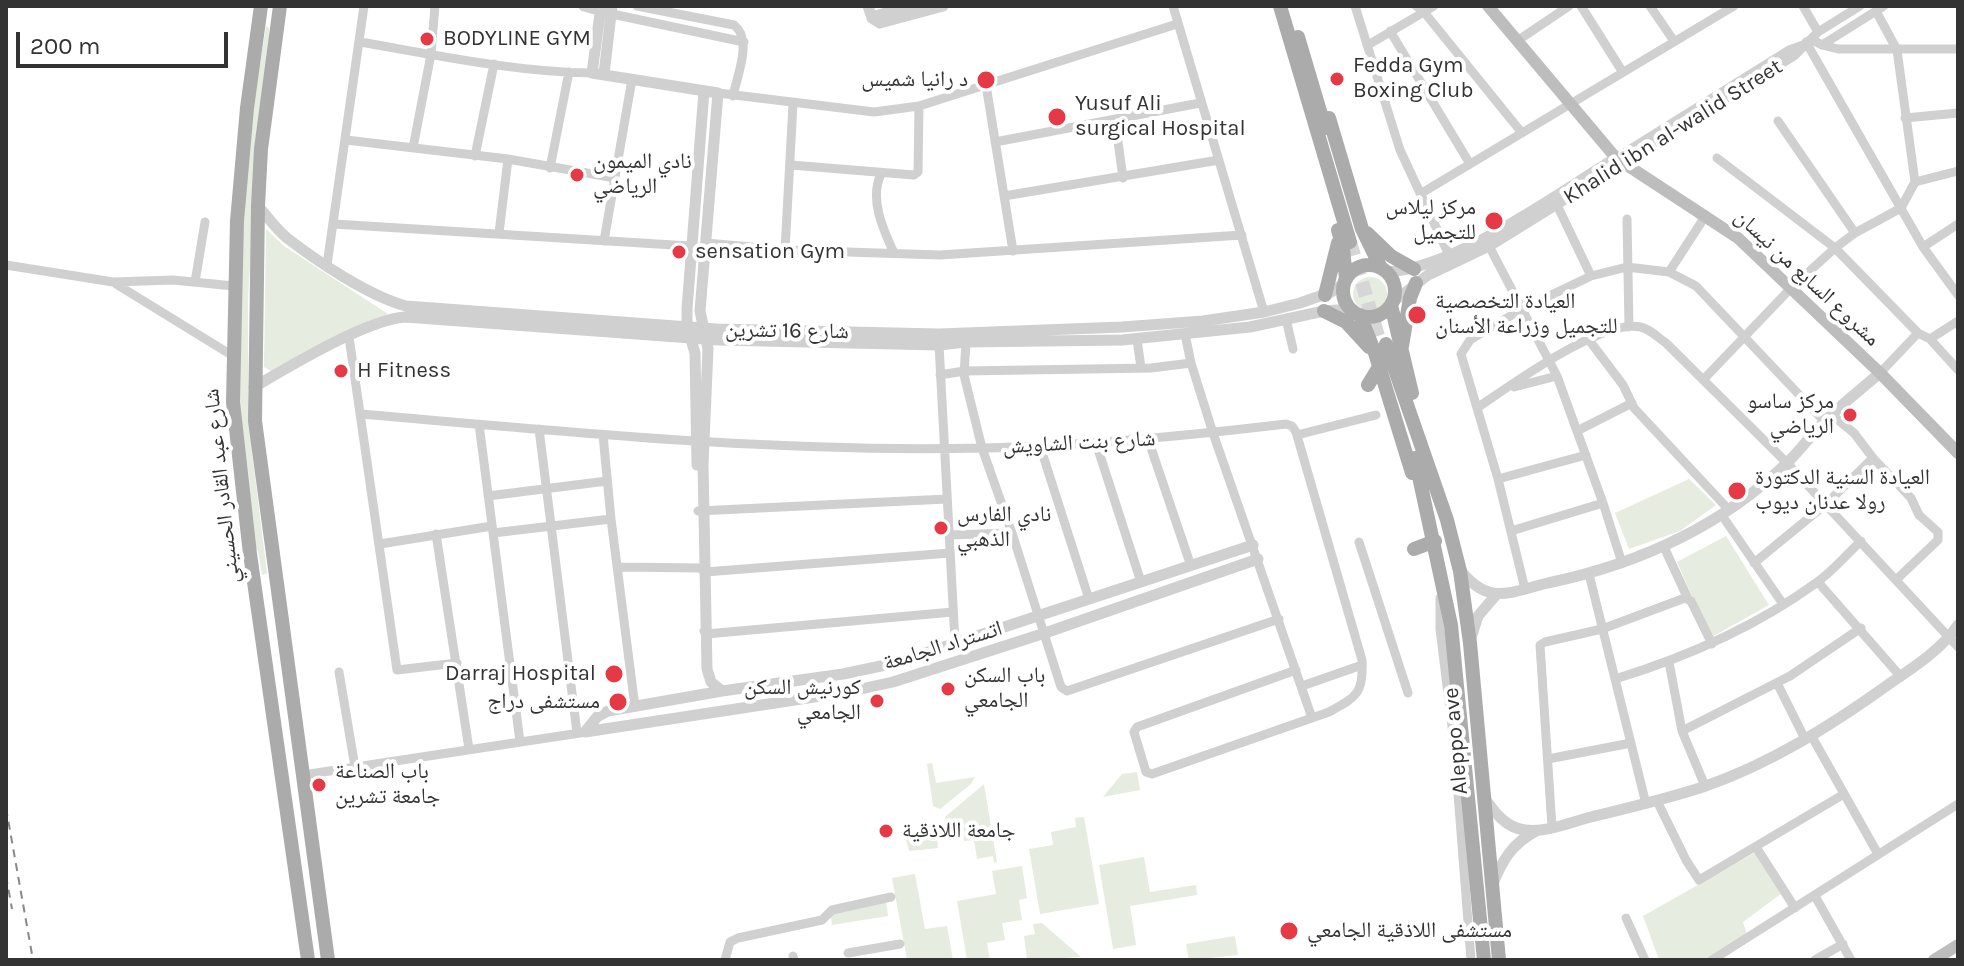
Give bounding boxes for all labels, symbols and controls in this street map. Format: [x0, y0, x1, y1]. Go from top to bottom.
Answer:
scale bar [20, 16, 232, 66]
place label: BODYLINE GYM [443, 26, 591, 52]
marker: BODYLINE GYM [418, 30, 436, 48]
text: 200 m [30, 32, 101, 60]
place label: Fedda Gym Boxing Club [1353, 53, 1473, 104]
street label: Khalid ibn al-walid Street [1559, 54, 1787, 210]
place label: د رانيا شميس [861, 67, 968, 93]
marker: د رانيا شميس [975, 69, 997, 91]
marker: Fedda Gym Boxing Club [1328, 70, 1346, 88]
place label: Yusuf Ali surgical Hospital [1075, 91, 1246, 142]
marker: Yusuf Ali surgical Hospital [1046, 106, 1068, 128]
place label: نادي الميمون الرياضي [593, 149, 692, 200]
marker: نادي الميمون الرياضي [568, 166, 586, 184]
place label: مركز ليلاس للتجميل [1386, 195, 1476, 246]
street label: مشروع السابع من نيسان [1729, 204, 1885, 352]
marker: مركز ليلاس للتجميل [1483, 210, 1505, 232]
place label: sensation Gym [695, 239, 845, 265]
marker: sensation Gym [670, 243, 688, 261]
place label: العيادة التخصصية للتجميل وزراعة الأسنان [1435, 289, 1618, 340]
marker: العيادة التخصصية للتجميل وزراعة الأسنان [1406, 304, 1428, 326]
street label: شارع 16 تشرين [725, 317, 849, 345]
place label: H Fitness [357, 358, 451, 384]
marker: H Fitness [332, 362, 350, 380]
street label: شارع عبد القادر الحسيني [199, 387, 245, 585]
place label: مركز ساسو الرياضي [1747, 389, 1834, 440]
marker: مركز ساسو الرياضي [1841, 406, 1859, 424]
street label: شارع بنت الشاويش [1002, 426, 1156, 460]
place label: العيادة السنية الدكتورة رولا عدنان ديوب [1755, 465, 1930, 516]
marker: العيادة السنية الدكتورة رولا عدنان ديوب [1726, 480, 1748, 502]
place label: نادي الفارس الذهبي [957, 502, 1051, 554]
marker: نادي الفارس الذهبي [932, 519, 950, 537]
street label: اتستراد الجامعة [880, 615, 1006, 677]
place label: Darraj Hospital [445, 661, 596, 687]
marker: Darraj Hospital [603, 663, 625, 685]
place label: باب السكن الجامعي [964, 663, 1045, 714]
place label: كورنيش السكن الجامعي [744, 675, 861, 726]
marker: باب السكن الجامعي [939, 680, 957, 698]
street label: Aleppo ave [1438, 686, 1474, 796]
place label: مستشفى دراج [487, 689, 600, 715]
marker: مستشفى دراج [607, 691, 629, 713]
marker: كورنيش السكن الجامعي [868, 692, 886, 710]
place label: باب الصناعة جامعة تشرين [335, 759, 440, 810]
marker: باب الصناعة جامعة تشرين [310, 776, 328, 794]
place label: جامعة اللاذقية [902, 818, 1015, 844]
marker: جامعة اللاذقية [877, 822, 895, 840]
place label: مستشفى اللاذقية الجامعي [1307, 918, 1512, 944]
marker: مستشفى اللاذقية الجامعي [1278, 920, 1300, 942]

